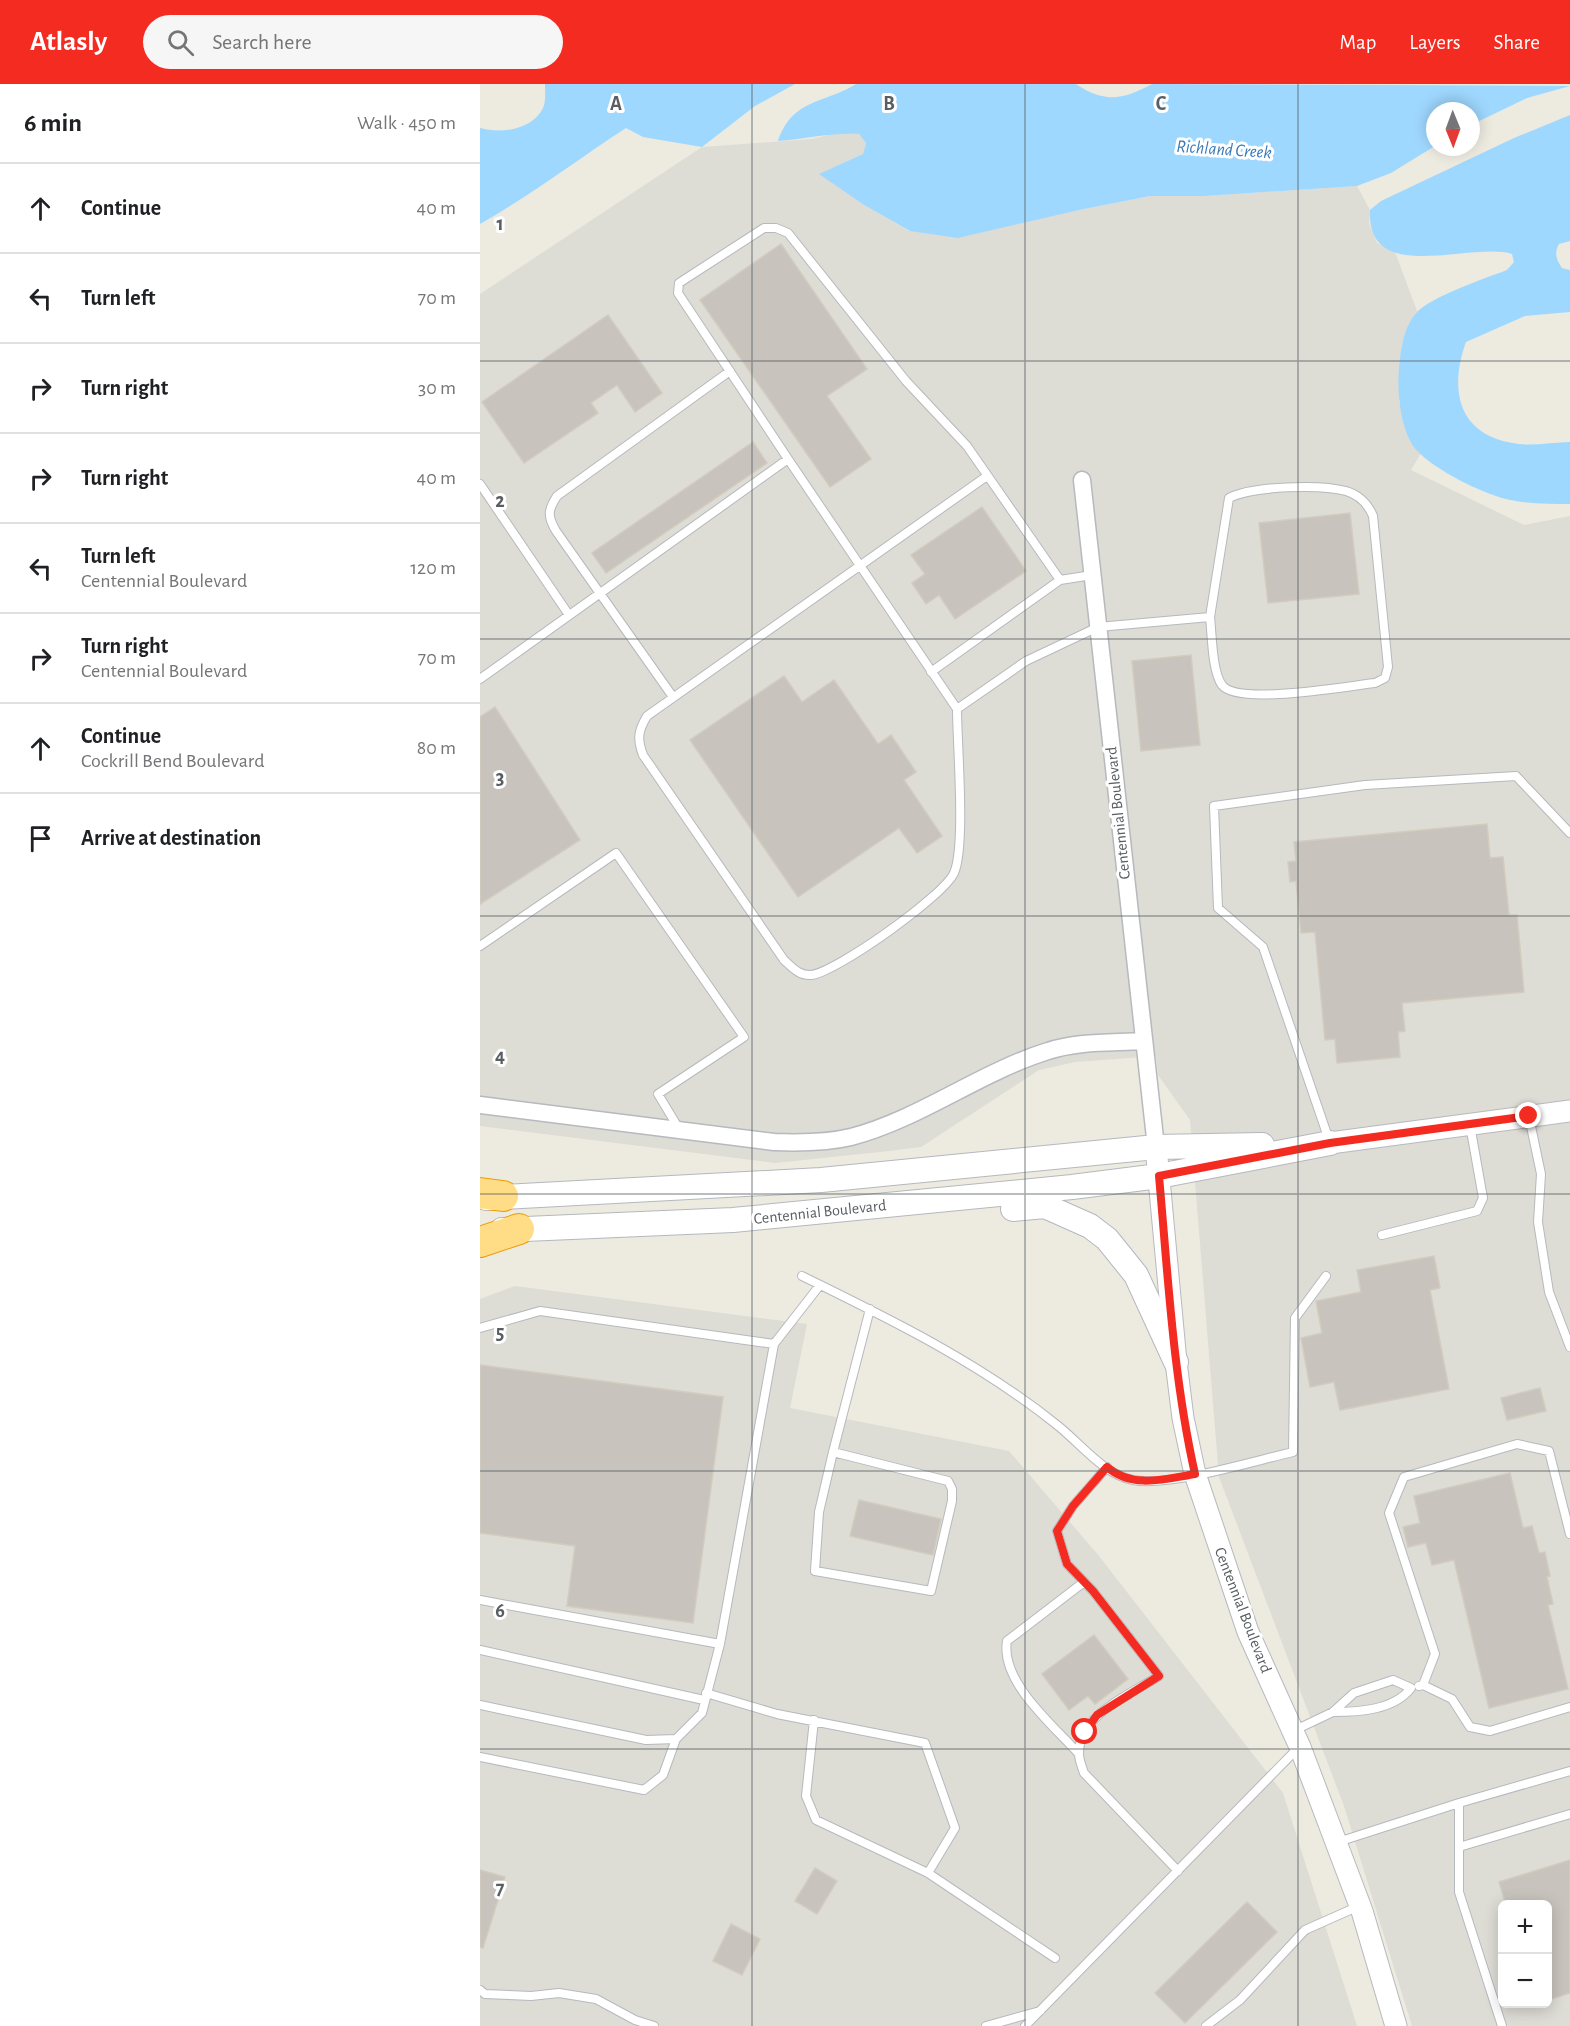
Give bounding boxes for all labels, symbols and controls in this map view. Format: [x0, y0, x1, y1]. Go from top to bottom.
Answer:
search box [143, 15, 563, 69]
icon: search [164, 26, 197, 59]
text: Atlasly [30, 28, 107, 56]
text: Search here [212, 31, 312, 53]
text: Map [1340, 32, 1376, 53]
text: Layers [1409, 32, 1460, 53]
text: Share [1493, 32, 1540, 53]
text: A [610, 94, 622, 114]
text: B [883, 94, 895, 114]
text: C [1156, 94, 1167, 114]
north arrow [1426, 102, 1480, 156]
text: 6 min [24, 110, 82, 136]
text: Walk · 450 m [357, 113, 456, 133]
water label: Richland Creek [1176, 138, 1272, 162]
icon: ahead [24, 192, 57, 225]
text: Continue [81, 197, 161, 219]
text: 40 m [417, 198, 456, 218]
text: 1 [496, 214, 504, 234]
icon: left [24, 282, 57, 315]
text: Turn left [81, 287, 155, 309]
text: 70 m [418, 288, 456, 308]
icon: right [24, 372, 57, 405]
text: Turn right [81, 377, 168, 399]
text: 30 m [418, 378, 456, 398]
icon: right [24, 462, 57, 495]
text: Turn right [81, 467, 168, 489]
text: 40 m [417, 468, 456, 488]
text: 2 [495, 491, 505, 511]
text: Turn left [81, 545, 155, 567]
icon: left [24, 552, 57, 585]
text: 120 m [410, 558, 456, 578]
text: Centennial Boulevard [81, 571, 247, 591]
text: Turn right [81, 635, 168, 657]
icon: right [24, 642, 57, 675]
text: 70 m [418, 648, 456, 668]
text: Centennial Boulevard [81, 661, 247, 681]
text: Continue [81, 725, 161, 747]
icon: ahead [24, 732, 57, 765]
text: 80 m [417, 738, 456, 758]
street label: Centennial Boulevard [1103, 746, 1133, 880]
text: Cockrill Bend Boulevard [81, 751, 265, 771]
text: 3 [496, 768, 504, 788]
icon: arrive [24, 822, 57, 855]
text: Arrive at destination [81, 827, 261, 849]
text: 4 [495, 1046, 505, 1066]
route end [1515, 1102, 1541, 1128]
street label: Centennial Boulevard [753, 1197, 887, 1227]
text: 5 [496, 1323, 504, 1343]
street label: Centennial Boulevard [1212, 1545, 1274, 1675]
text: 6 [495, 1601, 505, 1621]
route start [1071, 1718, 1097, 1744]
text: 7 [496, 1878, 505, 1898]
map controls [1498, 1900, 1552, 2008]
button: + [1498, 1900, 1552, 1954]
button: − [1498, 1954, 1552, 2008]

